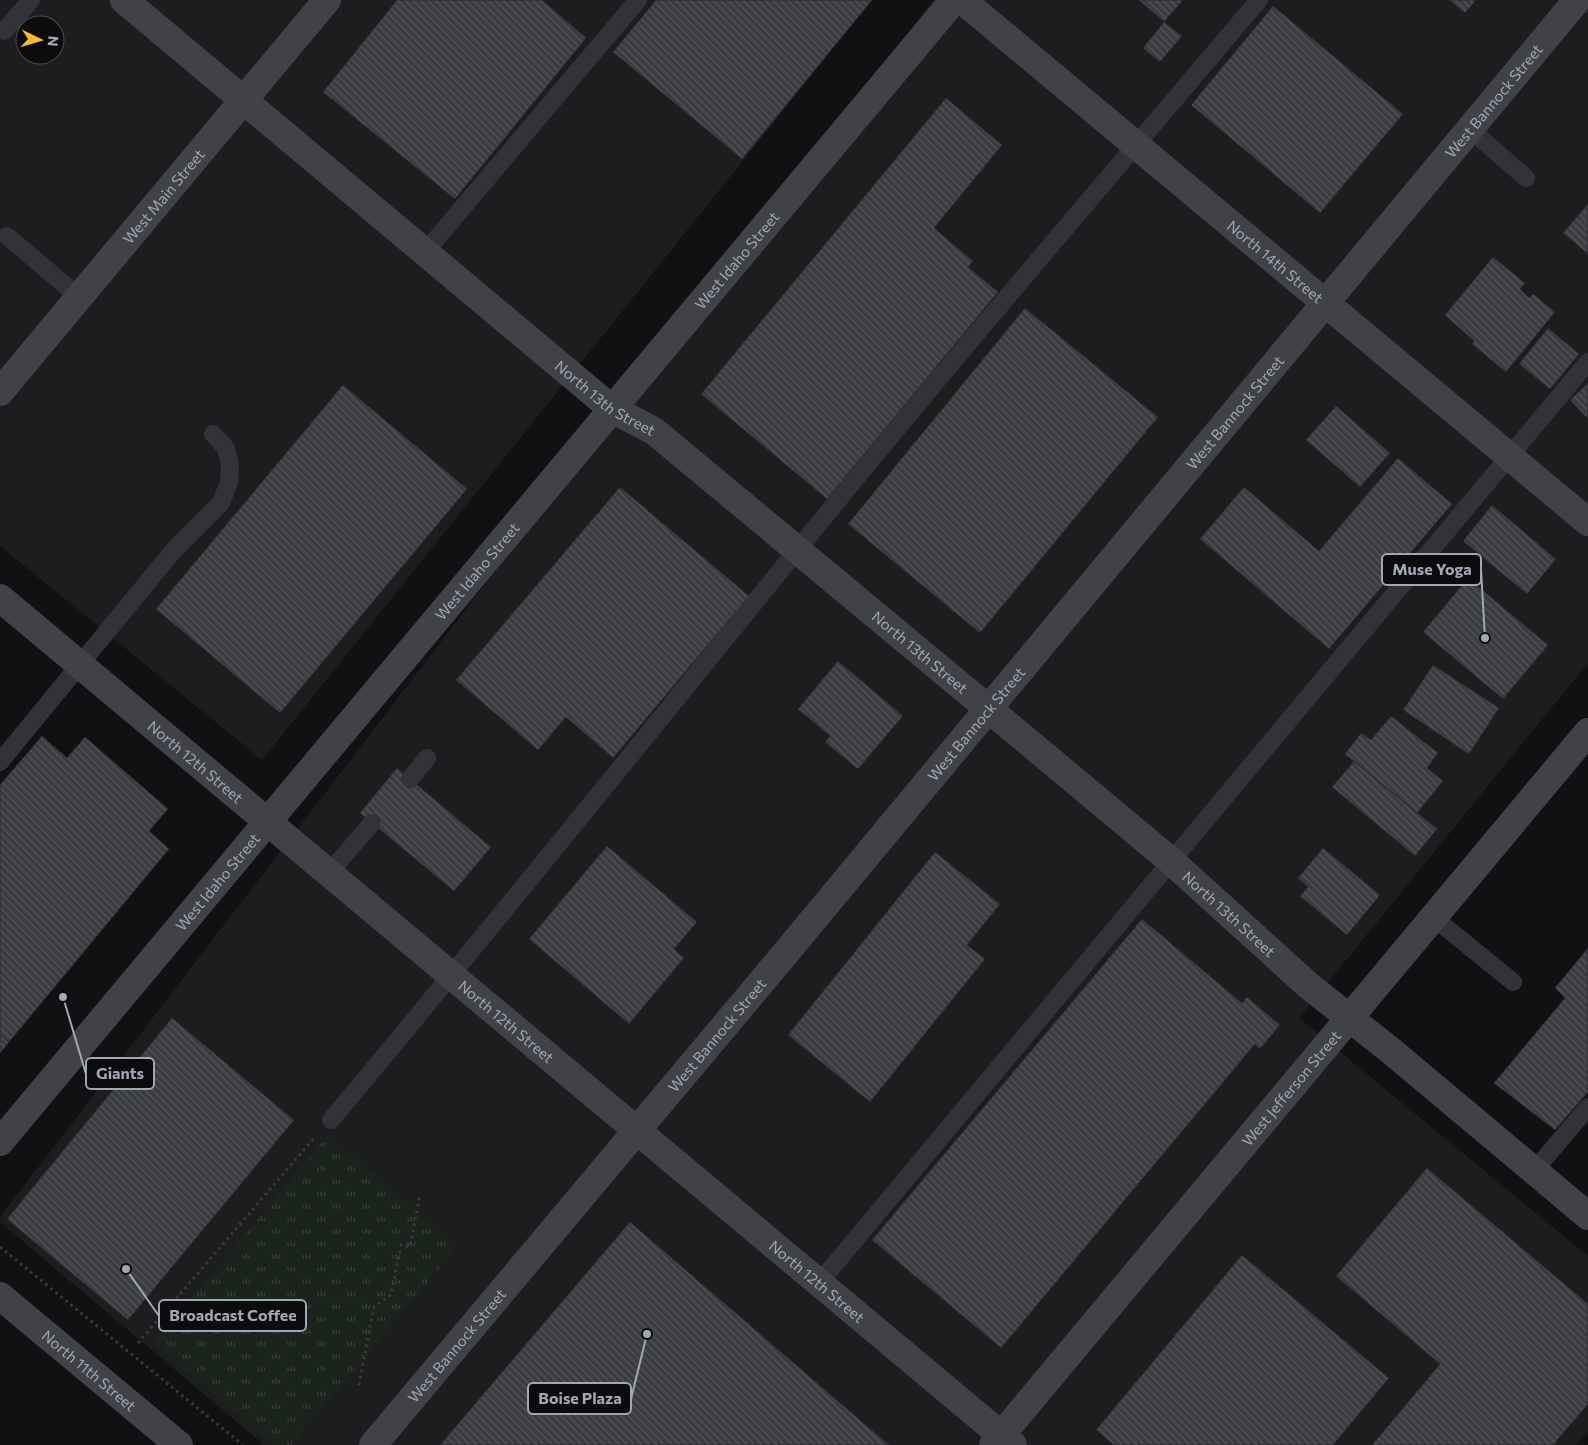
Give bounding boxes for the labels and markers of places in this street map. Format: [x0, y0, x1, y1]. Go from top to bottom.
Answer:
callout: Muse Yoga [1382, 554, 1481, 585]
callout: Giants [86, 1058, 154, 1089]
callout: Broadcast Coffee [159, 1300, 306, 1331]
callout: Boise Plaza [528, 1383, 631, 1414]

